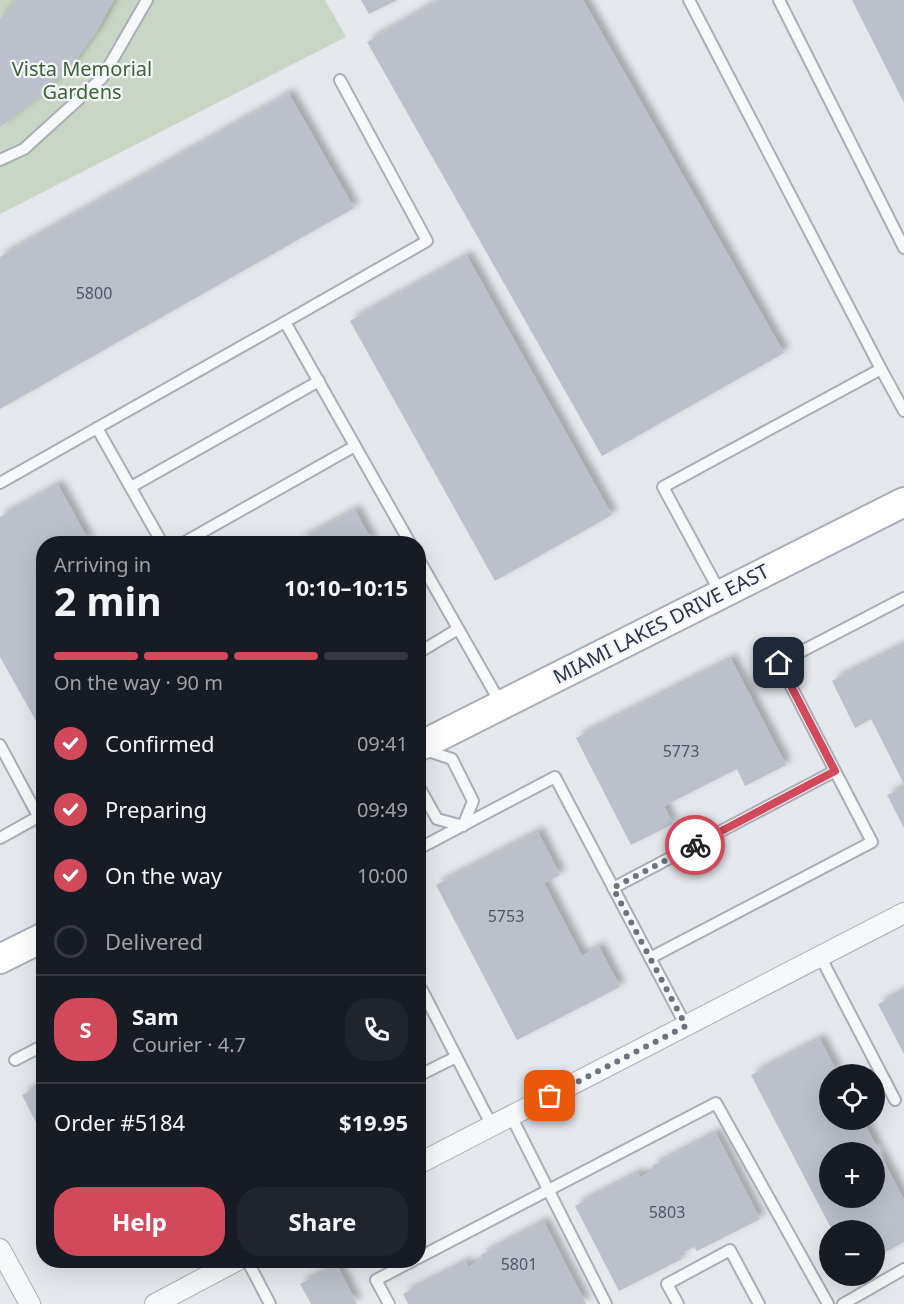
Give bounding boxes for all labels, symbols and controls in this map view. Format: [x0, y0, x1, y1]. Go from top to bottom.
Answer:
park label: Vista Memorial Gardens [12, 55, 152, 105]
house number: 5800 [76, 282, 112, 304]
text: Arriving in [54, 551, 151, 578]
street label: MIAMI LAKES DRIVE EAST [548, 557, 773, 690]
text: 10:10–10:15 [284, 572, 408, 602]
text: 2 min [54, 574, 161, 627]
pin [753, 637, 804, 688]
icon: home [762, 646, 795, 679]
text: On the way · 90 m [54, 669, 223, 696]
icon: check [54, 727, 87, 760]
text: Confirmed [105, 728, 215, 758]
text: 09:41 [357, 730, 408, 757]
house number: 5773 [663, 740, 699, 762]
icon: check [54, 793, 87, 826]
text: Preparing [105, 794, 207, 824]
text: 09:49 [357, 796, 408, 823]
courier [665, 815, 725, 875]
icon: bike [679, 829, 712, 862]
icon: check [54, 859, 87, 892]
text: On the way [105, 860, 222, 890]
text: 10:00 [357, 862, 408, 889]
house number: 5753 [488, 905, 524, 927]
text: Delivered [105, 926, 203, 956]
button: phone [345, 998, 408, 1061]
text: Sam [132, 1001, 179, 1031]
text: S [79, 1014, 92, 1044]
text: Courier · 4.7 [132, 1031, 246, 1058]
map controls [819, 1064, 885, 1286]
button: locate [819, 1064, 885, 1130]
pin [524, 1070, 575, 1121]
icon: bag [533, 1079, 566, 1112]
text: Order #5184 [54, 1107, 185, 1137]
text: $19.95 [339, 1107, 408, 1137]
button: + [819, 1142, 885, 1208]
button: Help [54, 1187, 225, 1256]
button: Share [237, 1187, 408, 1256]
house number: 5803 [649, 1201, 685, 1223]
button: − [819, 1220, 885, 1286]
house number: 5801 [501, 1253, 537, 1275]

